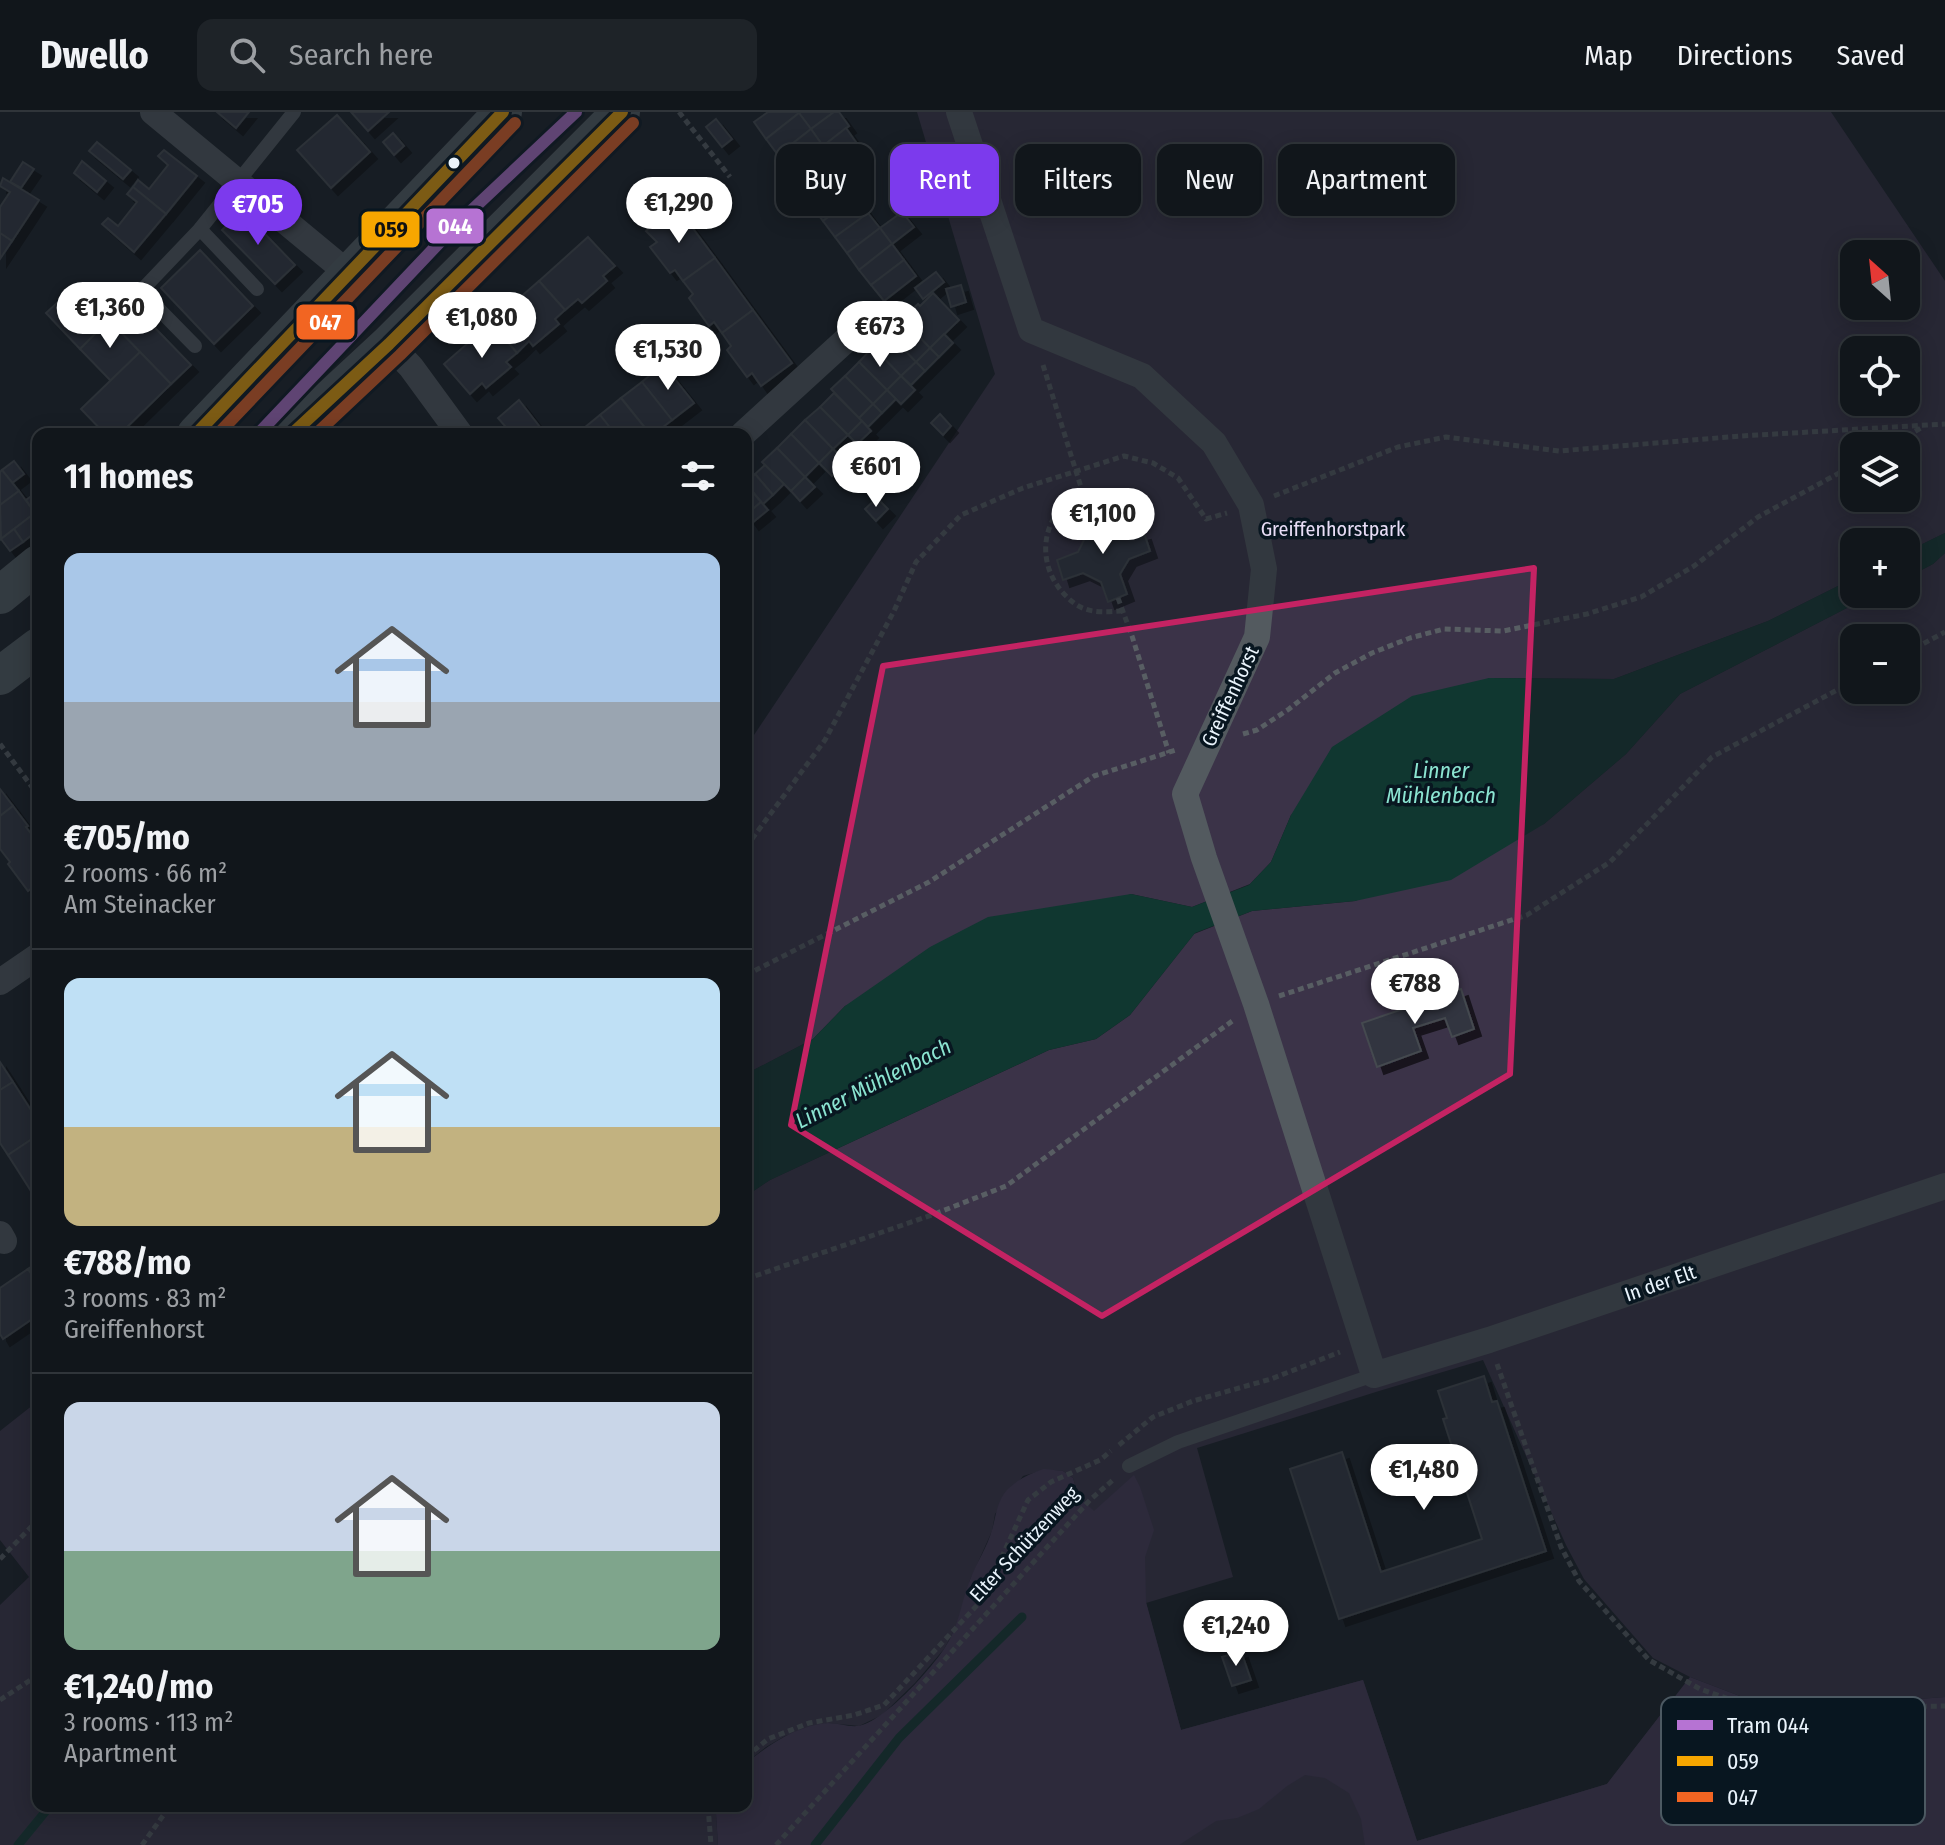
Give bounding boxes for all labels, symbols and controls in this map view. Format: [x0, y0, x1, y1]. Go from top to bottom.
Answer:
search box [197, 19, 757, 91]
text: Dwello [40, 32, 149, 78]
icon: search [225, 33, 269, 77]
text: Search here [289, 37, 433, 73]
text: Map [1584, 39, 1633, 72]
text: Directions [1677, 39, 1793, 72]
text: Saved [1837, 39, 1905, 72]
chip: Buy [776, 144, 874, 216]
chip: Rent [890, 144, 999, 216]
chip: Filters [1015, 144, 1141, 216]
chip: New [1157, 144, 1262, 216]
chip: Apartment [1278, 144, 1455, 216]
unlabelled marker [446, 155, 462, 171]
pin: €1,290 [614, 177, 744, 245]
pin: €705 [211, 179, 305, 247]
text: €1,290 [644, 187, 714, 218]
text: €705 [232, 189, 284, 220]
line badge: 044 [425, 207, 485, 245]
line badge: 059 [360, 210, 421, 249]
text: 044 [438, 213, 472, 240]
text: 059 [374, 216, 408, 243]
north arrow [1840, 240, 1920, 320]
map controls [1840, 240, 1920, 704]
pin: €1,360 [45, 282, 175, 350]
text: €1,360 [75, 292, 145, 323]
pin: €1,080 [417, 292, 547, 360]
pin: €673 [833, 301, 927, 369]
text: €1,080 [446, 302, 518, 333]
line badge: 047 [295, 303, 356, 341]
text: 047 [309, 309, 342, 336]
text: €673 [855, 311, 905, 342]
pin: €1,530 [603, 324, 733, 392]
text: €1,530 [633, 334, 703, 365]
button: locate [1840, 336, 1920, 416]
button: layers [1840, 432, 1920, 512]
pin: €601 [829, 441, 923, 509]
text: €601 [850, 451, 902, 482]
icon: filters [676, 454, 720, 498]
text: 11 homes [64, 456, 193, 497]
pin: €1,100 [1038, 488, 1168, 556]
text: €1,100 [1070, 498, 1136, 529]
park label: Greiffenhorstpark [1261, 517, 1406, 541]
button: + [1840, 528, 1920, 608]
icon: home [320, 605, 464, 749]
button: − [1840, 624, 1920, 704]
street label: Greiffenhorst [1196, 642, 1264, 750]
water label: Linner Mühlenbach [1386, 757, 1496, 809]
text: €705/mo [64, 817, 190, 858]
text: 2 rooms · 66 m² [64, 858, 227, 889]
text: Am Steinacker [64, 889, 216, 920]
pin: €788 [1368, 958, 1462, 1026]
text: €788 [1389, 968, 1441, 999]
icon: home [320, 1030, 464, 1174]
water label: Linner Mühlenbach [791, 1033, 956, 1134]
text: €788/mo [64, 1242, 191, 1283]
street label: In der Elt [1621, 1259, 1699, 1306]
text: 3 rooms · 83 m² [64, 1283, 226, 1314]
text: Greiffenhorst [64, 1314, 205, 1345]
pin: €1,480 [1359, 1444, 1489, 1512]
icon: home [320, 1454, 464, 1598]
text: €1,480 [1389, 1454, 1459, 1485]
street label: Elter Schützenweg [964, 1481, 1084, 1607]
pin: €1,240 [1171, 1600, 1301, 1668]
text: €1,240 [1201, 1610, 1271, 1641]
text: €1,240/mo [64, 1666, 213, 1707]
legend [1661, 1697, 1925, 1825]
text: 3 rooms · 113 m² [64, 1707, 233, 1738]
text: Tram 044 [1727, 1712, 1810, 1739]
text: Apartment [64, 1738, 177, 1769]
text: 059 [1727, 1748, 1759, 1775]
text: 047 [1727, 1784, 1758, 1811]

